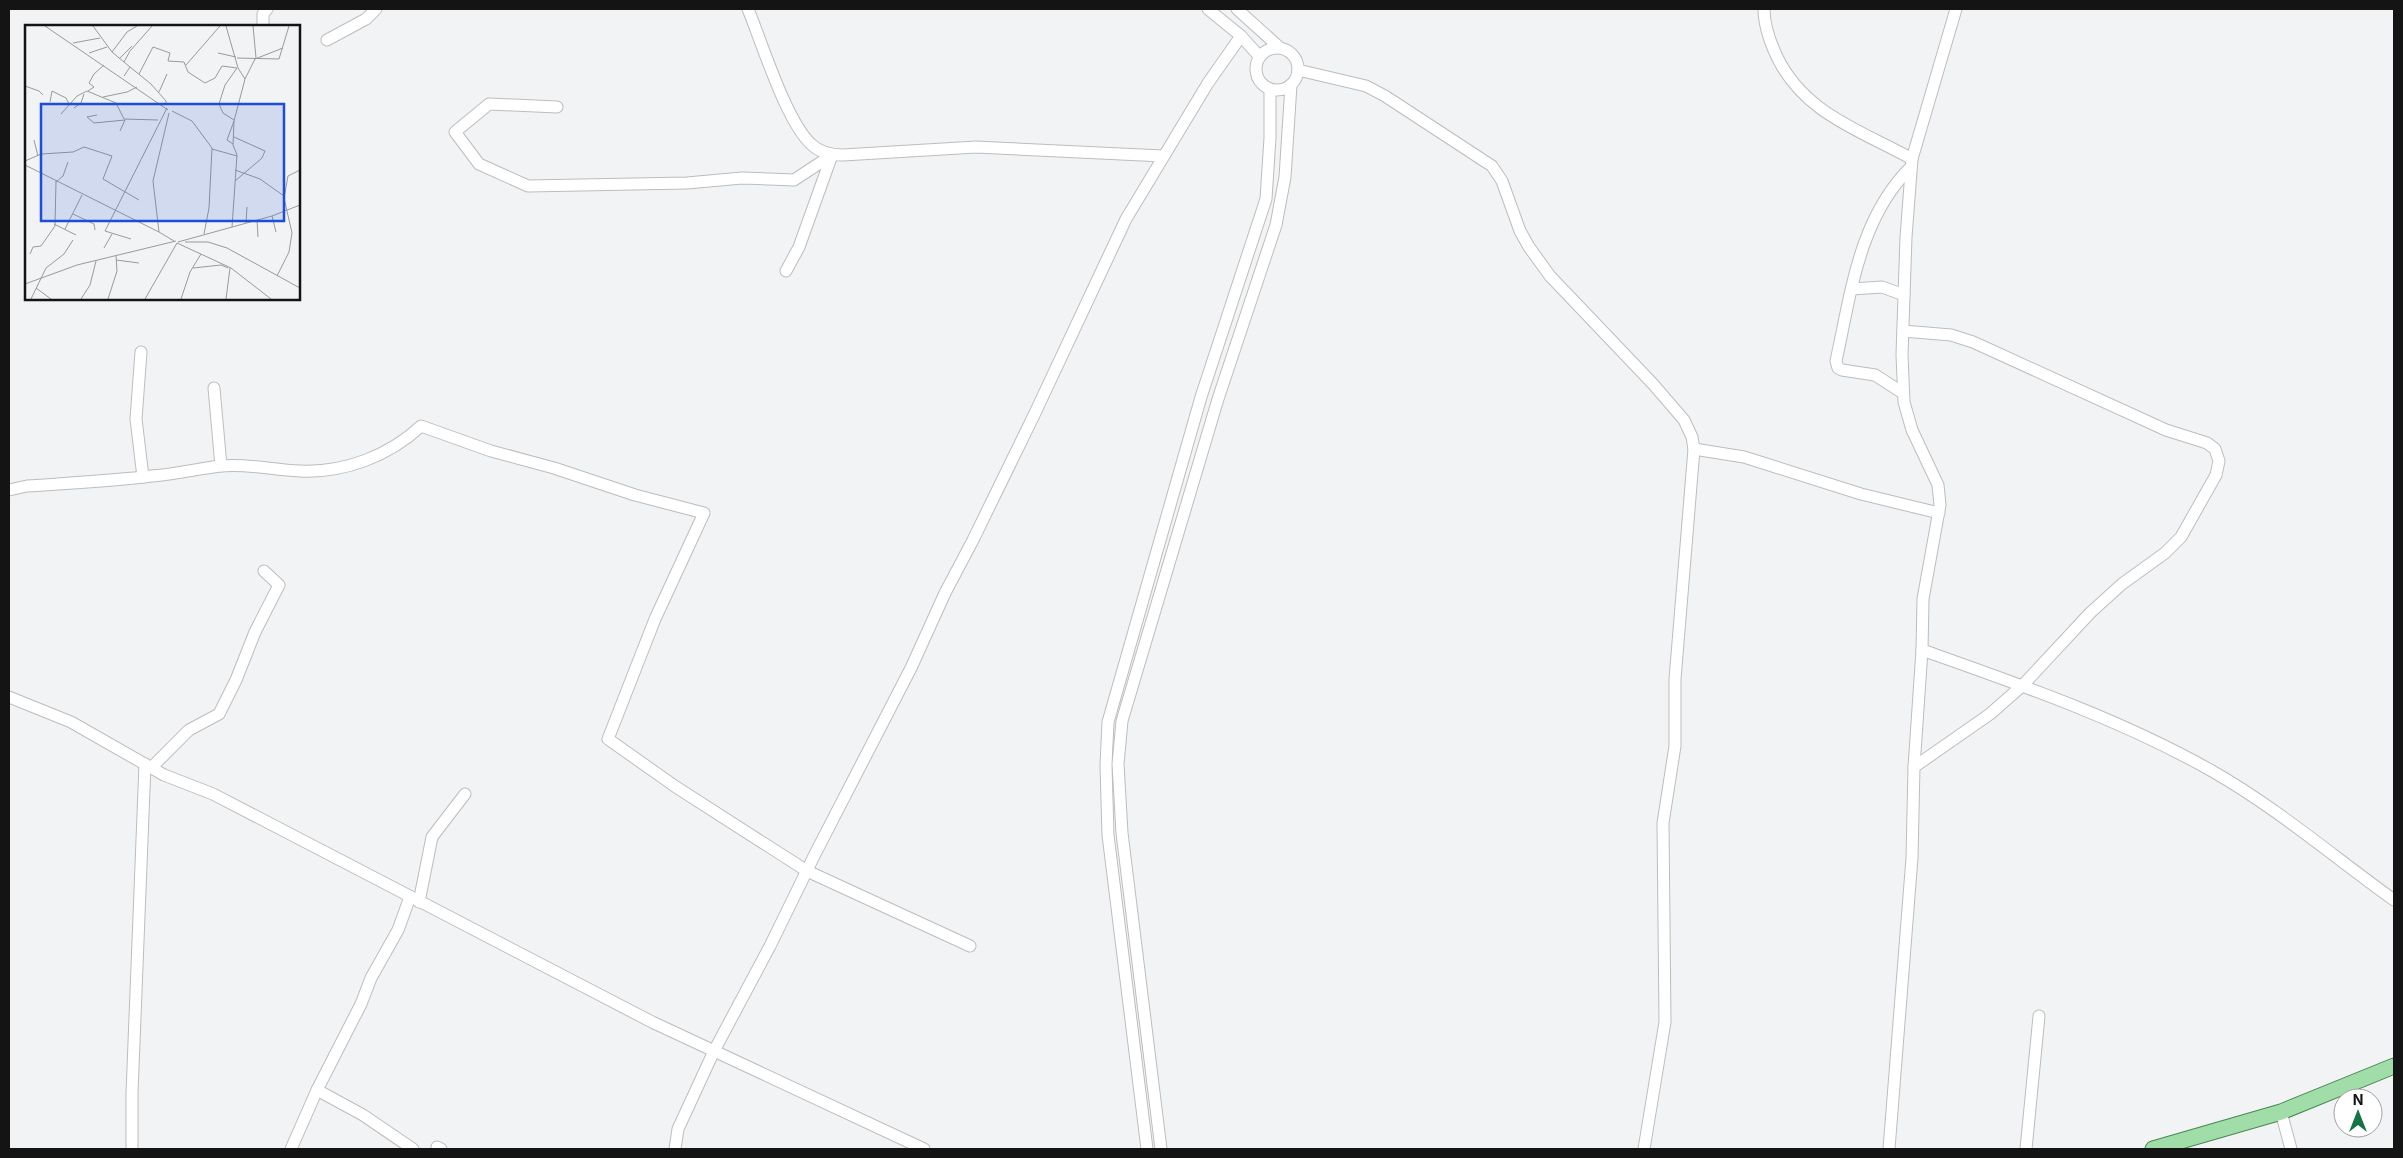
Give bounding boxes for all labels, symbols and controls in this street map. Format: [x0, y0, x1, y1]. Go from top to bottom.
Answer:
inset map [25, 25, 300, 300]
north arrow [2333, 1088, 2383, 1138]
text: N [2353, 1091, 2363, 1108]

